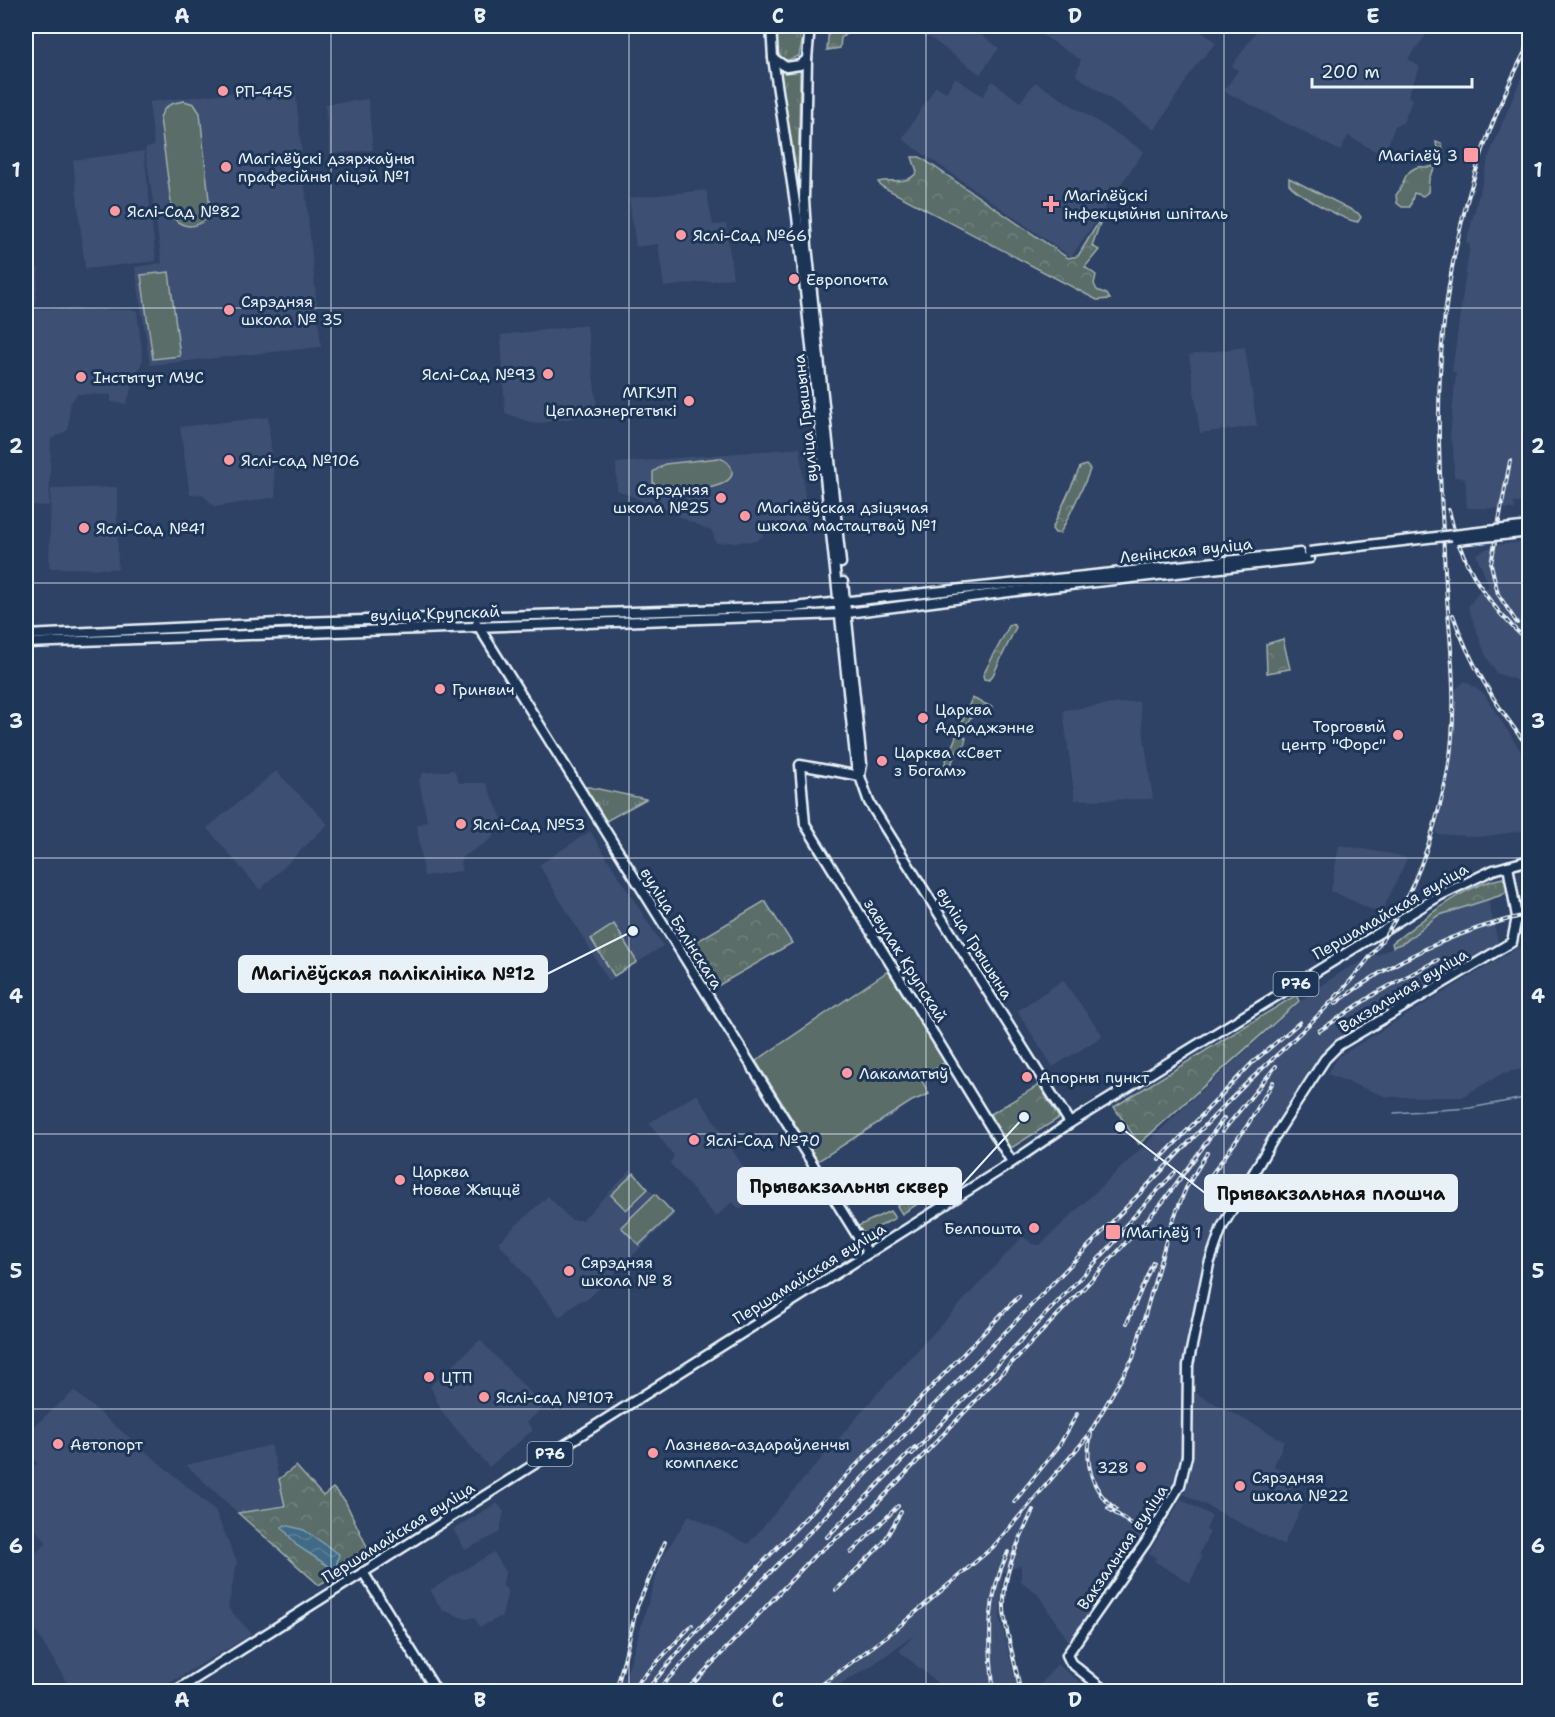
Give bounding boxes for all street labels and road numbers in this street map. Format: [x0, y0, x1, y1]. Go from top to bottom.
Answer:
street label: вуліца Грышына [788, 353, 823, 483]
street label: Ленінская вуліца [1119, 533, 1254, 568]
street label: вуліца Крупскай [370, 601, 500, 626]
street label: Першамайская вуліца [1309, 858, 1472, 965]
street label: вуліца Бялінскага [636, 863, 728, 993]
street label: вуліца Грышына [932, 883, 1018, 1003]
street label: завулак Крупскай [859, 895, 952, 1026]
street label: Вакзальная вуліца [1335, 944, 1472, 1037]
road number: Р76 [1274, 972, 1318, 996]
street label: Першамайская вуліца [729, 1218, 890, 1329]
road number: Р76 [528, 1442, 572, 1466]
street label: Першамайская вуліца [318, 1477, 479, 1588]
street label: Вакзальная вуліца [1073, 1480, 1172, 1614]

